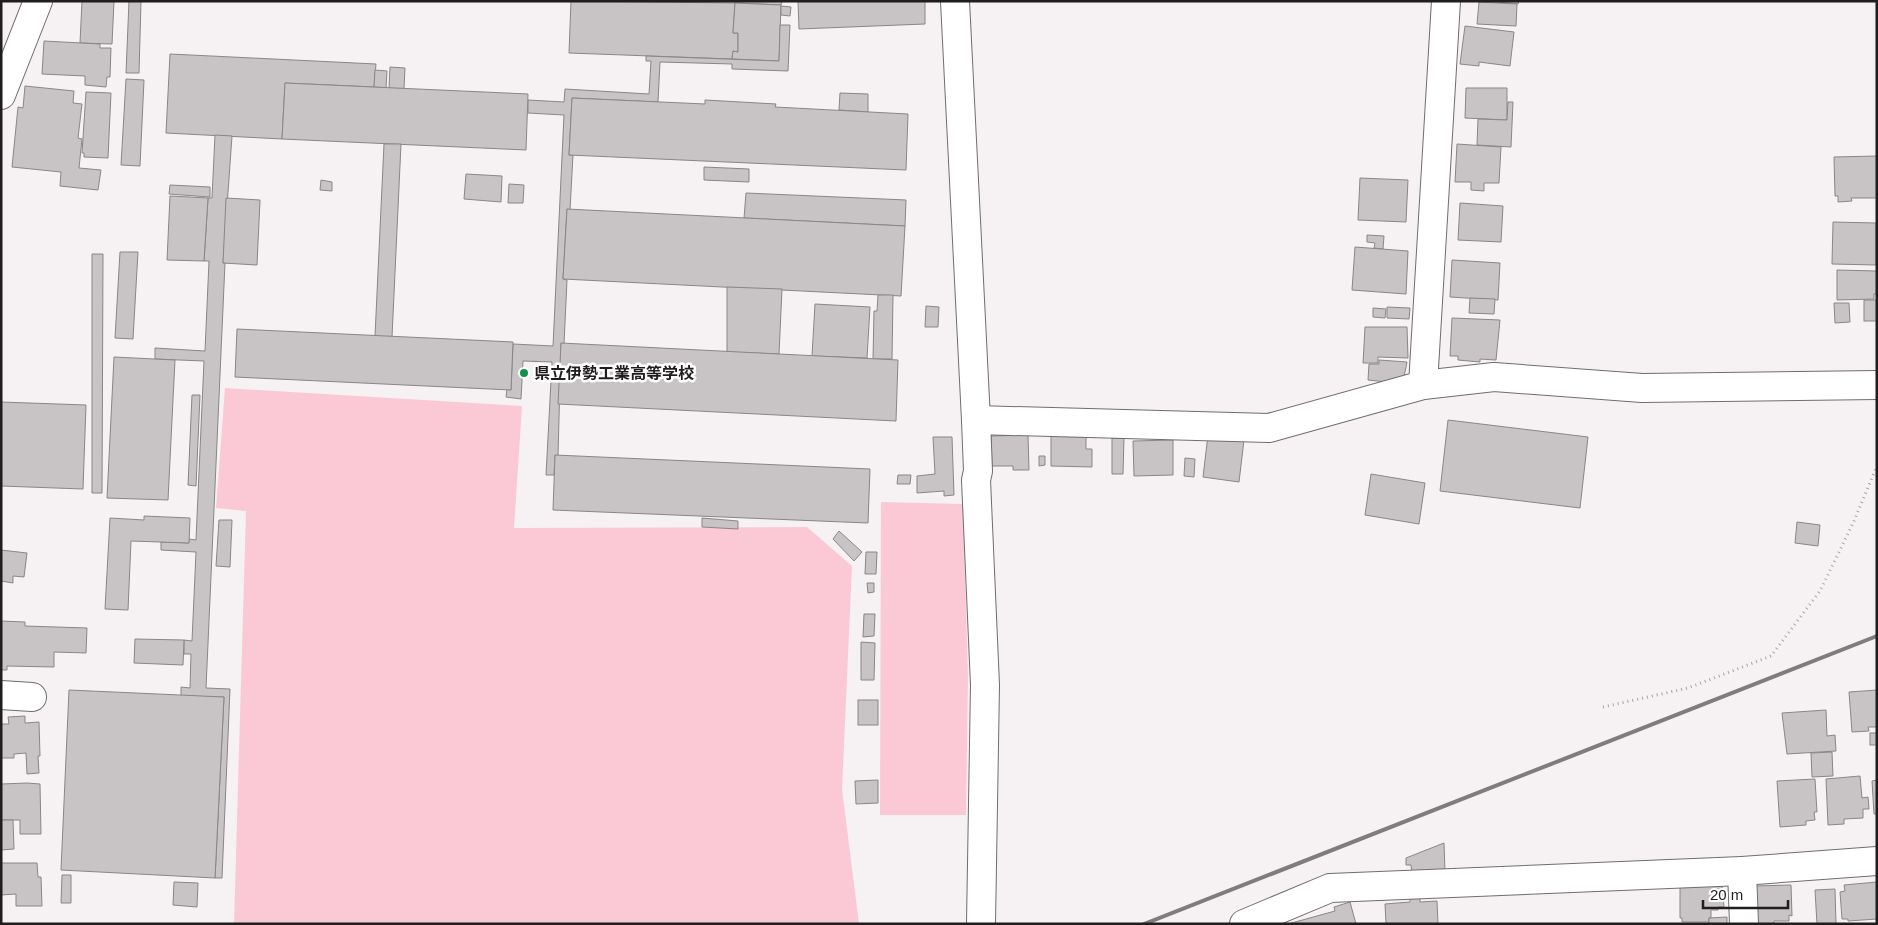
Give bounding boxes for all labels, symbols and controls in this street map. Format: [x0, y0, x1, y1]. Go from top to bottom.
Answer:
place label: 県立伊勢工業高等学校 [534, 365, 694, 382]
marker: 県立伊勢工業高等学校 [518, 367, 530, 379]
scale bar [1703, 878, 1788, 910]
text: 20 m [1710, 886, 1743, 903]

